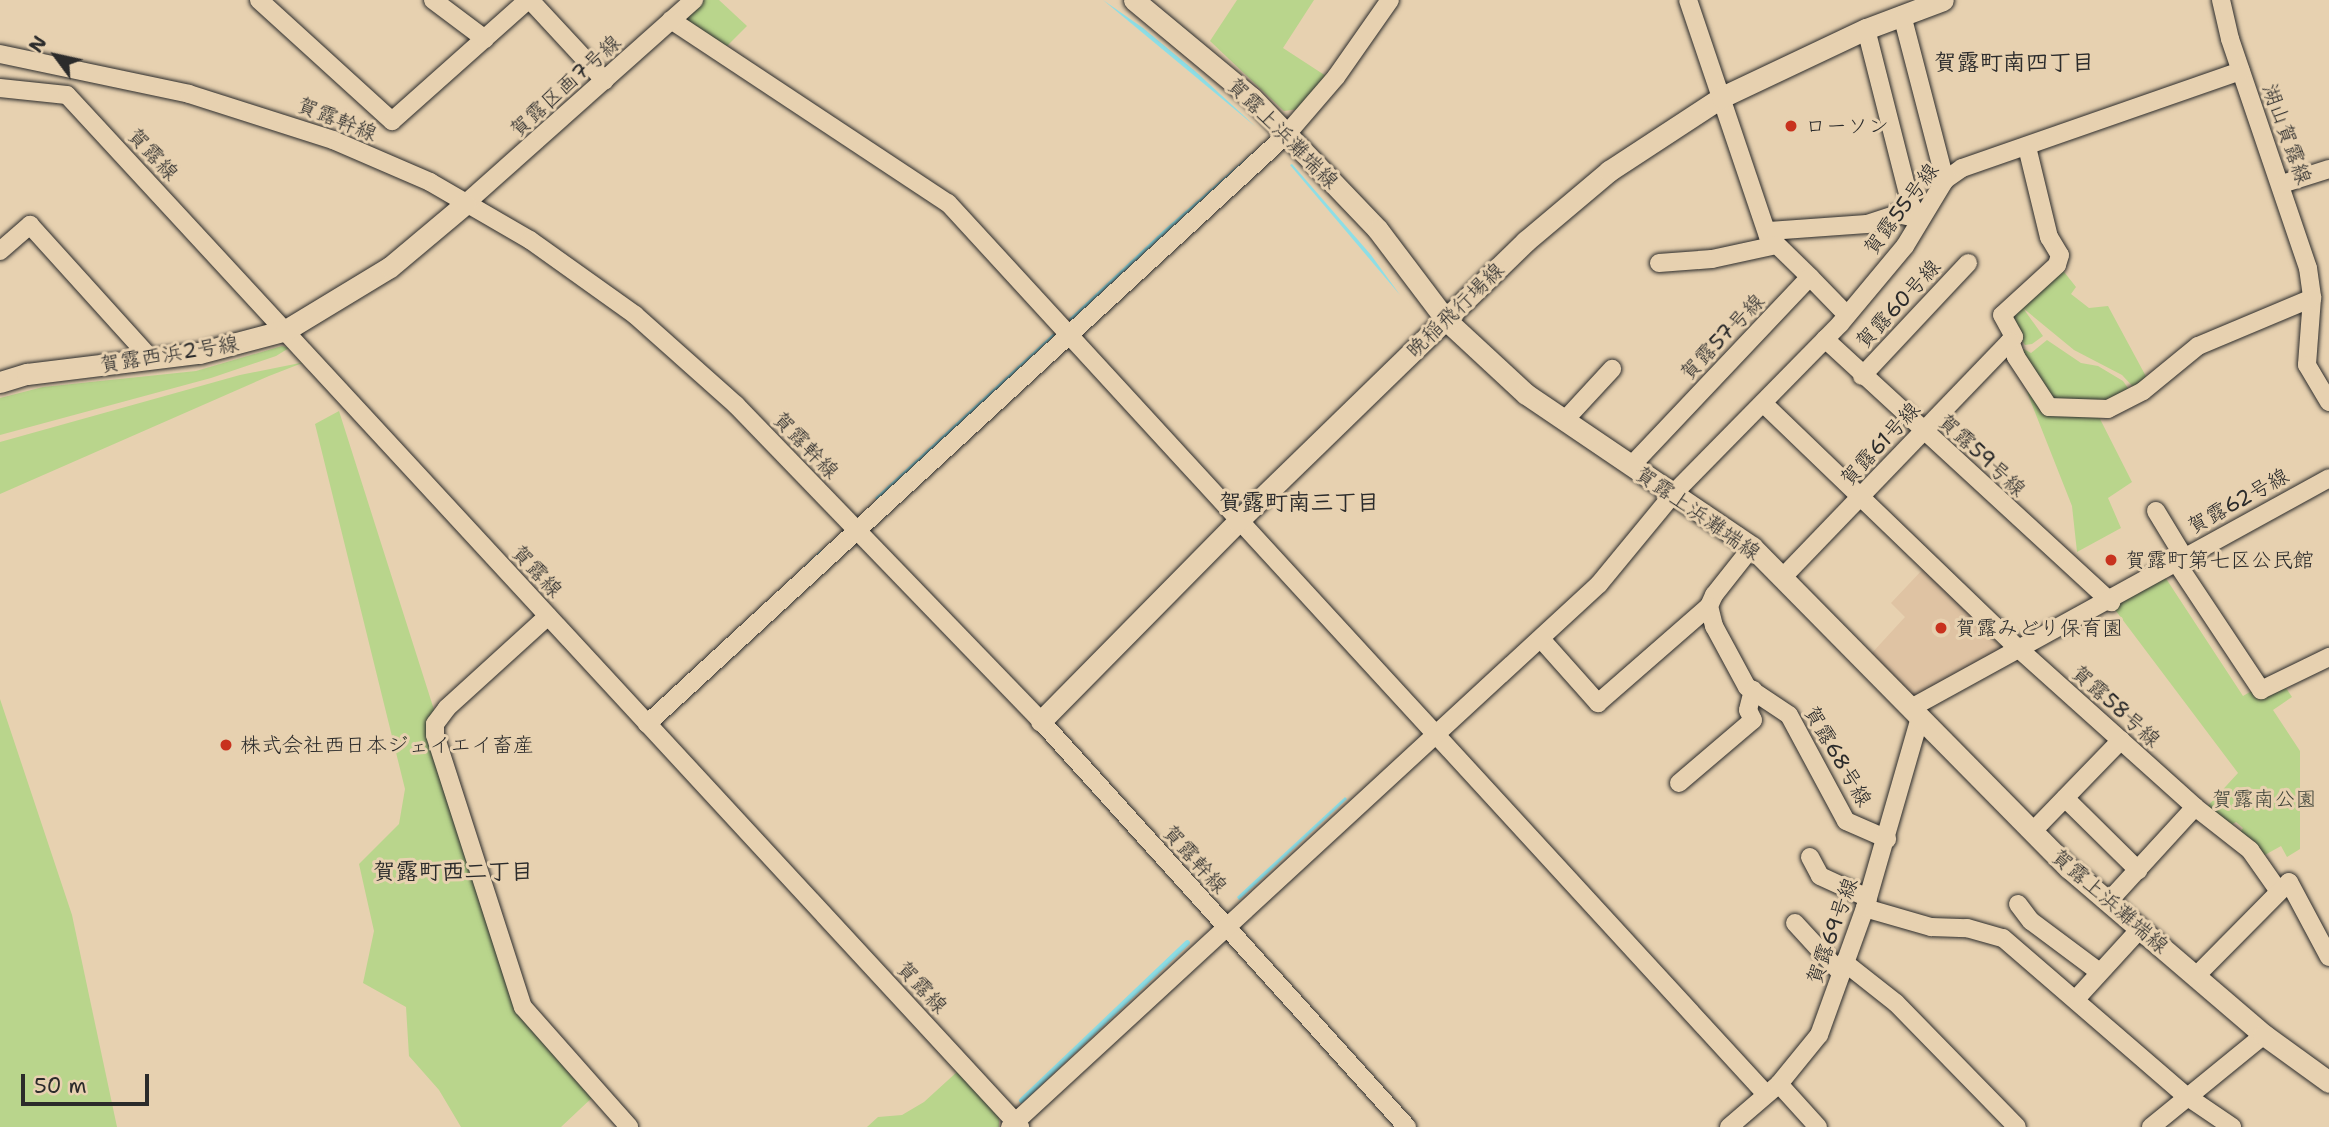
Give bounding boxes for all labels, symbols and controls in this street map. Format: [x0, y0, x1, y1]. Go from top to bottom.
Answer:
north arrow [21, 21, 91, 91]
street label: 賀露区画7号線 [504, 30, 626, 142]
text: N [23, 31, 53, 57]
district label: 賀露町南四丁目 [1934, 48, 2094, 76]
street label: 賀露上浜灘端線 [1222, 72, 1344, 194]
street label: 湖山賀露線 [2257, 80, 2317, 188]
street label: 賀露幹線 [293, 92, 381, 146]
place label: ローソン [1805, 113, 1889, 139]
marker: ローソン [1783, 118, 1799, 134]
street label: 賀露線 [122, 122, 184, 186]
street label: 賀露55号線 [1858, 158, 1944, 260]
street label: 賀露60号線 [1850, 254, 1946, 354]
street label: 晩稲飛行場線 [1401, 257, 1509, 363]
street label: 賀露57号線 [1675, 288, 1769, 386]
street label: 賀露西浜2号線 [98, 331, 240, 377]
street label: 賀露61号線 [1835, 397, 1925, 491]
street label: 賀露幹線 [768, 406, 844, 484]
street label: 賀露59号線 [1933, 408, 2031, 502]
street label: 賀露上浜灘端線 [1631, 461, 1765, 565]
street label: 賀露62号線 [2183, 463, 2293, 539]
district label: 賀露町南三丁目 [1219, 488, 1379, 516]
street label: 賀露線 [506, 539, 568, 603]
place label: 賀露町第七区公民館 [2125, 547, 2314, 573]
marker: 賀露町第七区公民館 [2103, 552, 2119, 568]
place label: 賀露みどり保育園 [1955, 615, 2123, 641]
marker: 賀露みどり保育園 [1933, 620, 1949, 636]
street label: 賀露58号線 [2066, 659, 2166, 753]
street label: 賀露68号線 [1799, 701, 1877, 811]
place label: 株式会社西日本ジェイエイ畜産 [240, 732, 534, 758]
marker: 株式会社西日本ジェイエイ畜産 [218, 737, 234, 753]
park label: 賀露南公園 [2212, 786, 2316, 812]
street label: 賀露幹線 [1158, 819, 1232, 899]
street label: 賀露上浜灘端線 [2046, 843, 2174, 959]
district label: 賀露町西二丁目 [373, 857, 533, 885]
street label: 賀露69号線 [1801, 874, 1863, 988]
street label: 賀露線 [891, 955, 953, 1019]
scale bar [24, 1060, 152, 1104]
text: 50 m [34, 1072, 87, 1100]

